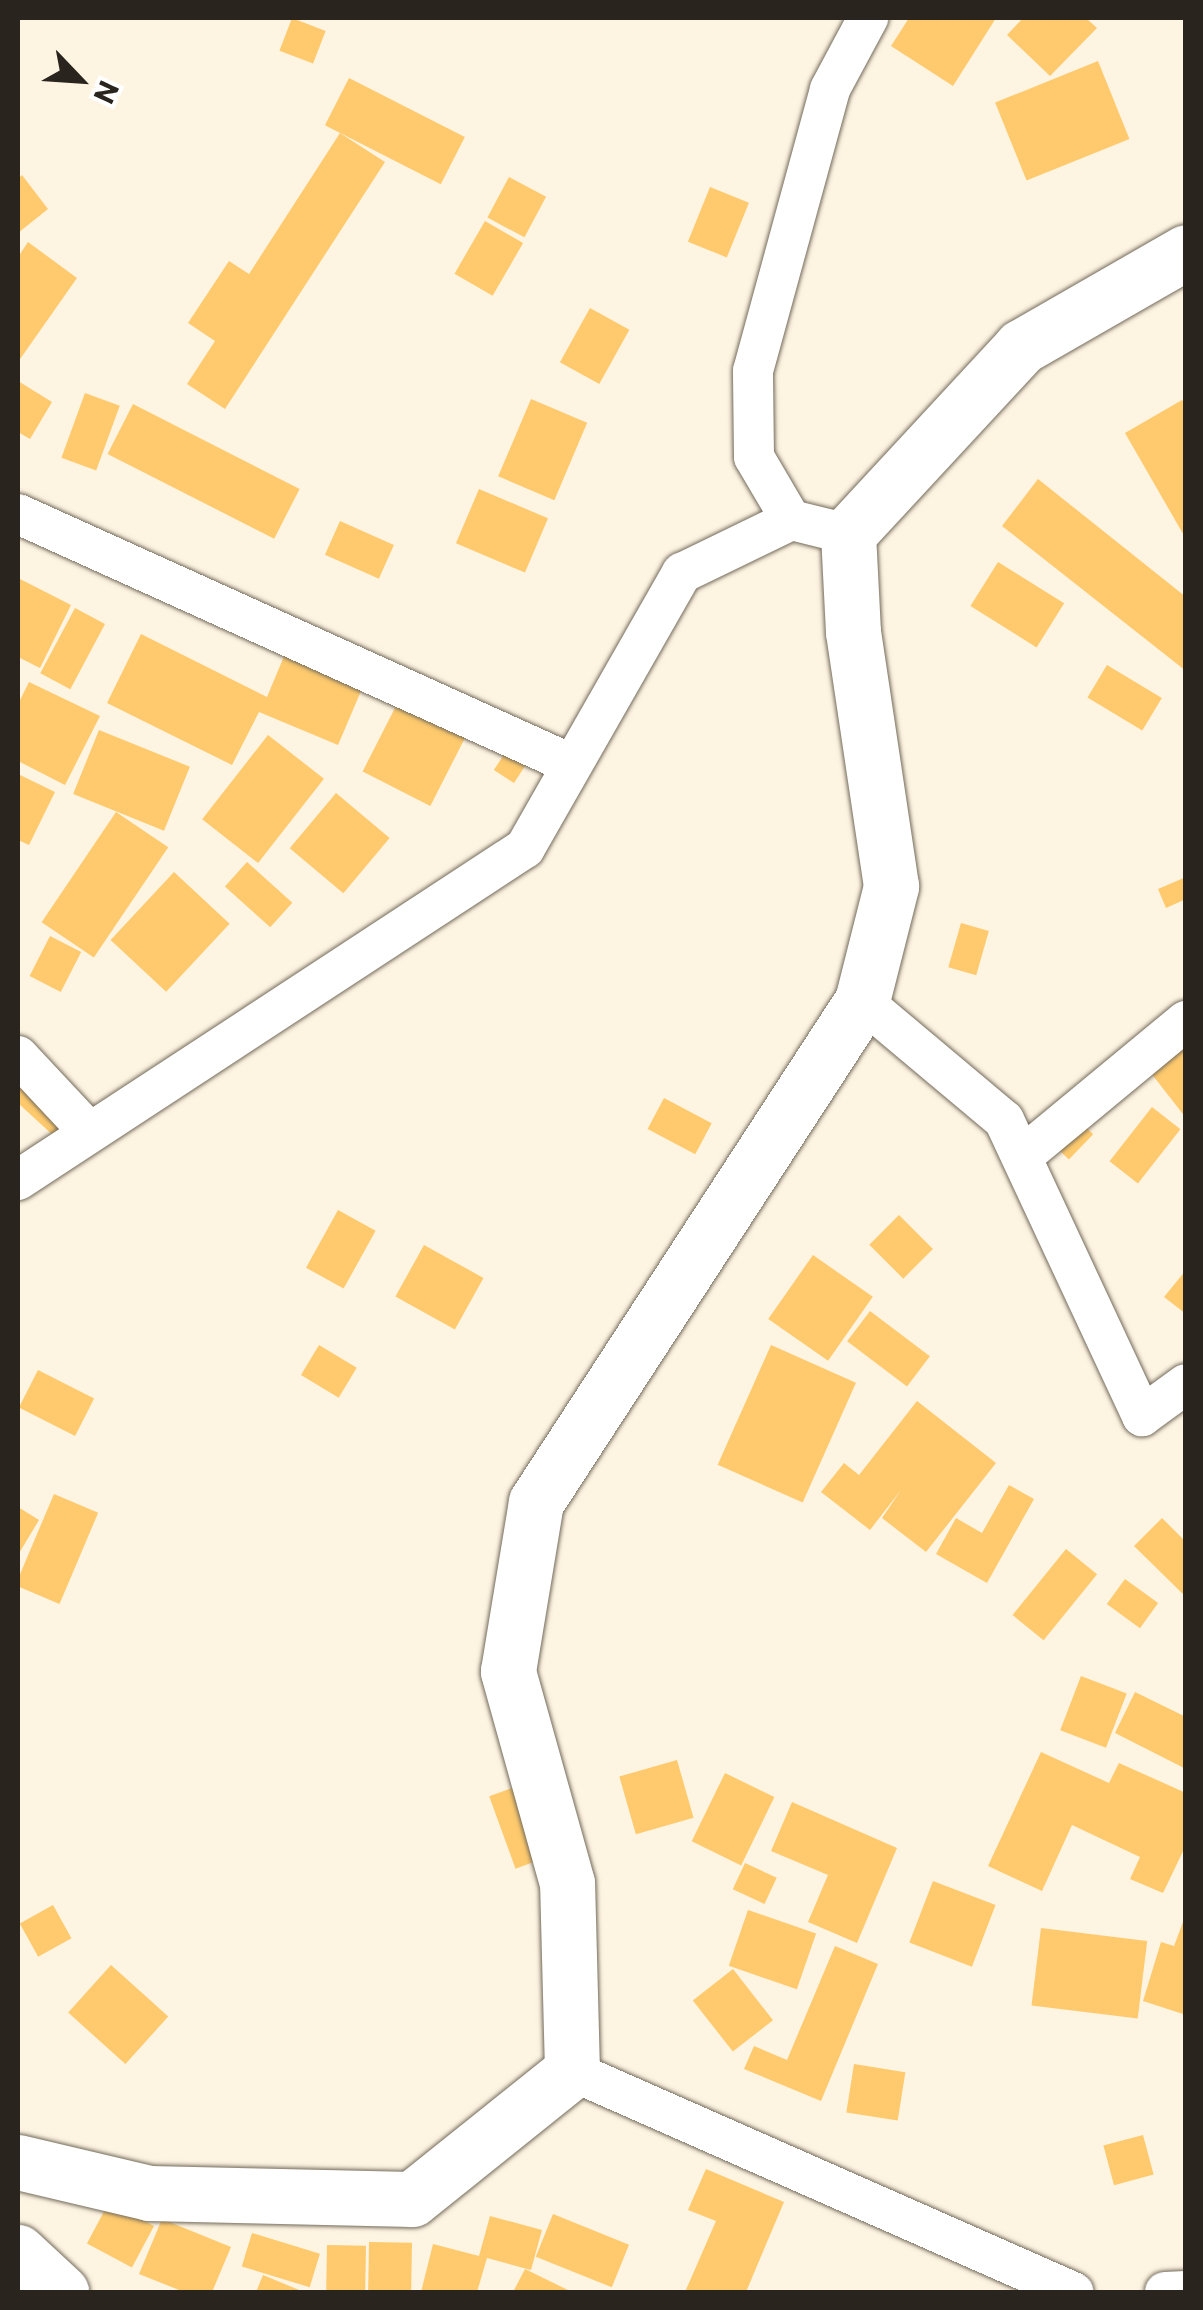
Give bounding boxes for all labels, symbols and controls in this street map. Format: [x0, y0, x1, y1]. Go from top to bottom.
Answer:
north arrow [30, 30, 130, 130]
text: N [87, 76, 127, 109]

